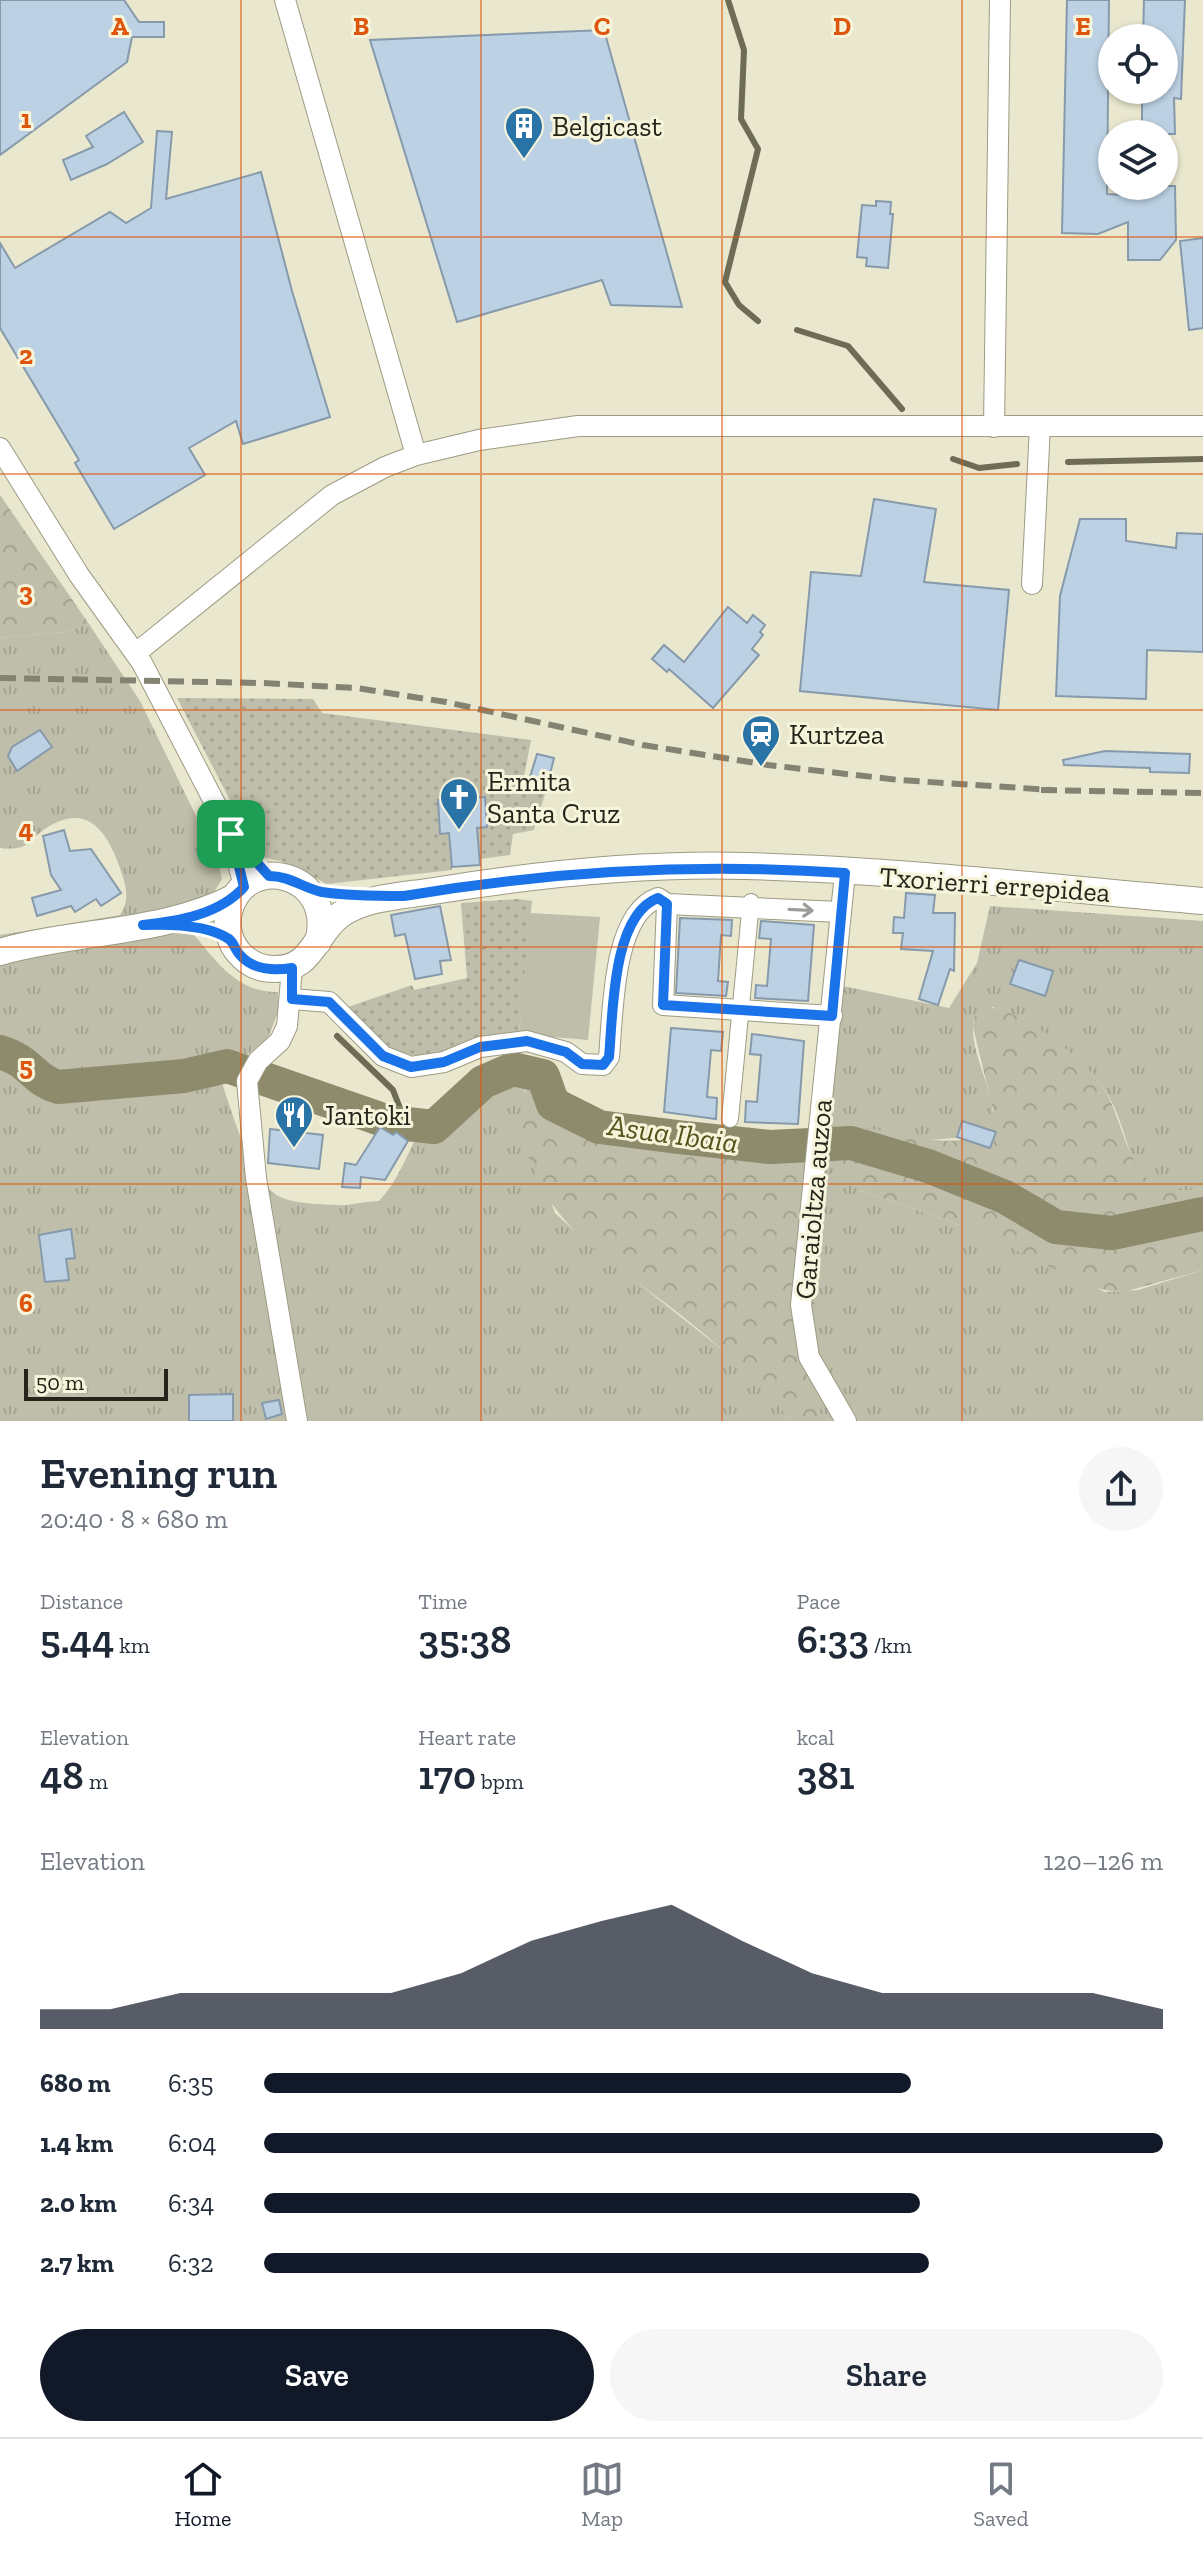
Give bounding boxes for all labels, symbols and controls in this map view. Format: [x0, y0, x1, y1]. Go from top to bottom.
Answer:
text: A [111, 10, 129, 42]
text: B [353, 10, 369, 42]
text: C [594, 10, 610, 42]
text: D [833, 10, 851, 42]
text: E [1075, 10, 1091, 42]
map controls [1098, 24, 1178, 200]
button: locate [1098, 24, 1178, 104]
text: 1 [21, 103, 32, 135]
building icon: Belgicast [503, 105, 545, 160]
place label: Belgicast [552, 110, 662, 143]
button: layers [1098, 120, 1178, 200]
text: 2 [19, 339, 33, 371]
text: 3 [19, 576, 33, 608]
station icon: Kurtzea [740, 713, 782, 768]
place label: Kurtzea [789, 718, 885, 751]
place label: Ermita Santa Cruz [487, 765, 620, 830]
church icon: Ermita Santa Cruz [438, 776, 480, 831]
pin [197, 800, 265, 868]
icon: arrive [209, 812, 253, 856]
text: 4 [19, 813, 34, 845]
street label: Txorierri errepidea [879, 860, 1112, 909]
one-way arrow [787, 903, 814, 918]
text: 5 [19, 1050, 33, 1082]
restaurant icon: Jantoki [273, 1094, 315, 1149]
street label: Garaioltza auzoa [788, 1097, 839, 1301]
place label: Jantoki [322, 1099, 411, 1132]
water label: Asua Ibaia [604, 1107, 741, 1161]
text: 6 [19, 1287, 33, 1319]
scale bar [24, 1365, 168, 1401]
text: 50 m [36, 1369, 84, 1396]
text: Evening run [40, 1446, 277, 1499]
button: share [1079, 1447, 1163, 1531]
text: 20:40 · 8 × 680 m [40, 1503, 228, 1535]
text: Distance [40, 1588, 123, 1615]
text: Time [418, 1588, 467, 1615]
text: Pace [797, 1588, 840, 1615]
text: 5.44 [40, 1615, 114, 1663]
text: 35:38 [418, 1615, 511, 1663]
text: 6:33 [797, 1615, 869, 1663]
text: km [114, 1632, 150, 1659]
text: /km [869, 1632, 912, 1659]
text: Elevation [40, 1724, 129, 1751]
text: Heart rate [418, 1724, 516, 1751]
text: kcal [797, 1724, 834, 1751]
text: 48 [40, 1751, 84, 1799]
text: 170 [418, 1751, 476, 1799]
text: 381 [797, 1751, 855, 1799]
text: m [84, 1768, 108, 1795]
text: bpm [476, 1768, 524, 1795]
text: Elevation [40, 1845, 145, 1877]
text: 120–126 m [1043, 1845, 1163, 1877]
text: 680 m [40, 2067, 111, 2099]
text: 6:35 [168, 2067, 214, 2099]
text: 1.4 km [40, 2127, 113, 2159]
text: 6:04 [168, 2127, 217, 2159]
text: 2.0 km [40, 2187, 117, 2219]
text: 6:34 [168, 2187, 214, 2219]
text: 2.7 km [40, 2247, 114, 2279]
text: 6:32 [168, 2247, 214, 2279]
button: Save [40, 2329, 594, 2421]
button: Share [610, 2329, 1163, 2421]
tab: Home [175, 2457, 231, 2532]
tab: Map [580, 2457, 624, 2532]
tab: Saved [973, 2457, 1028, 2532]

